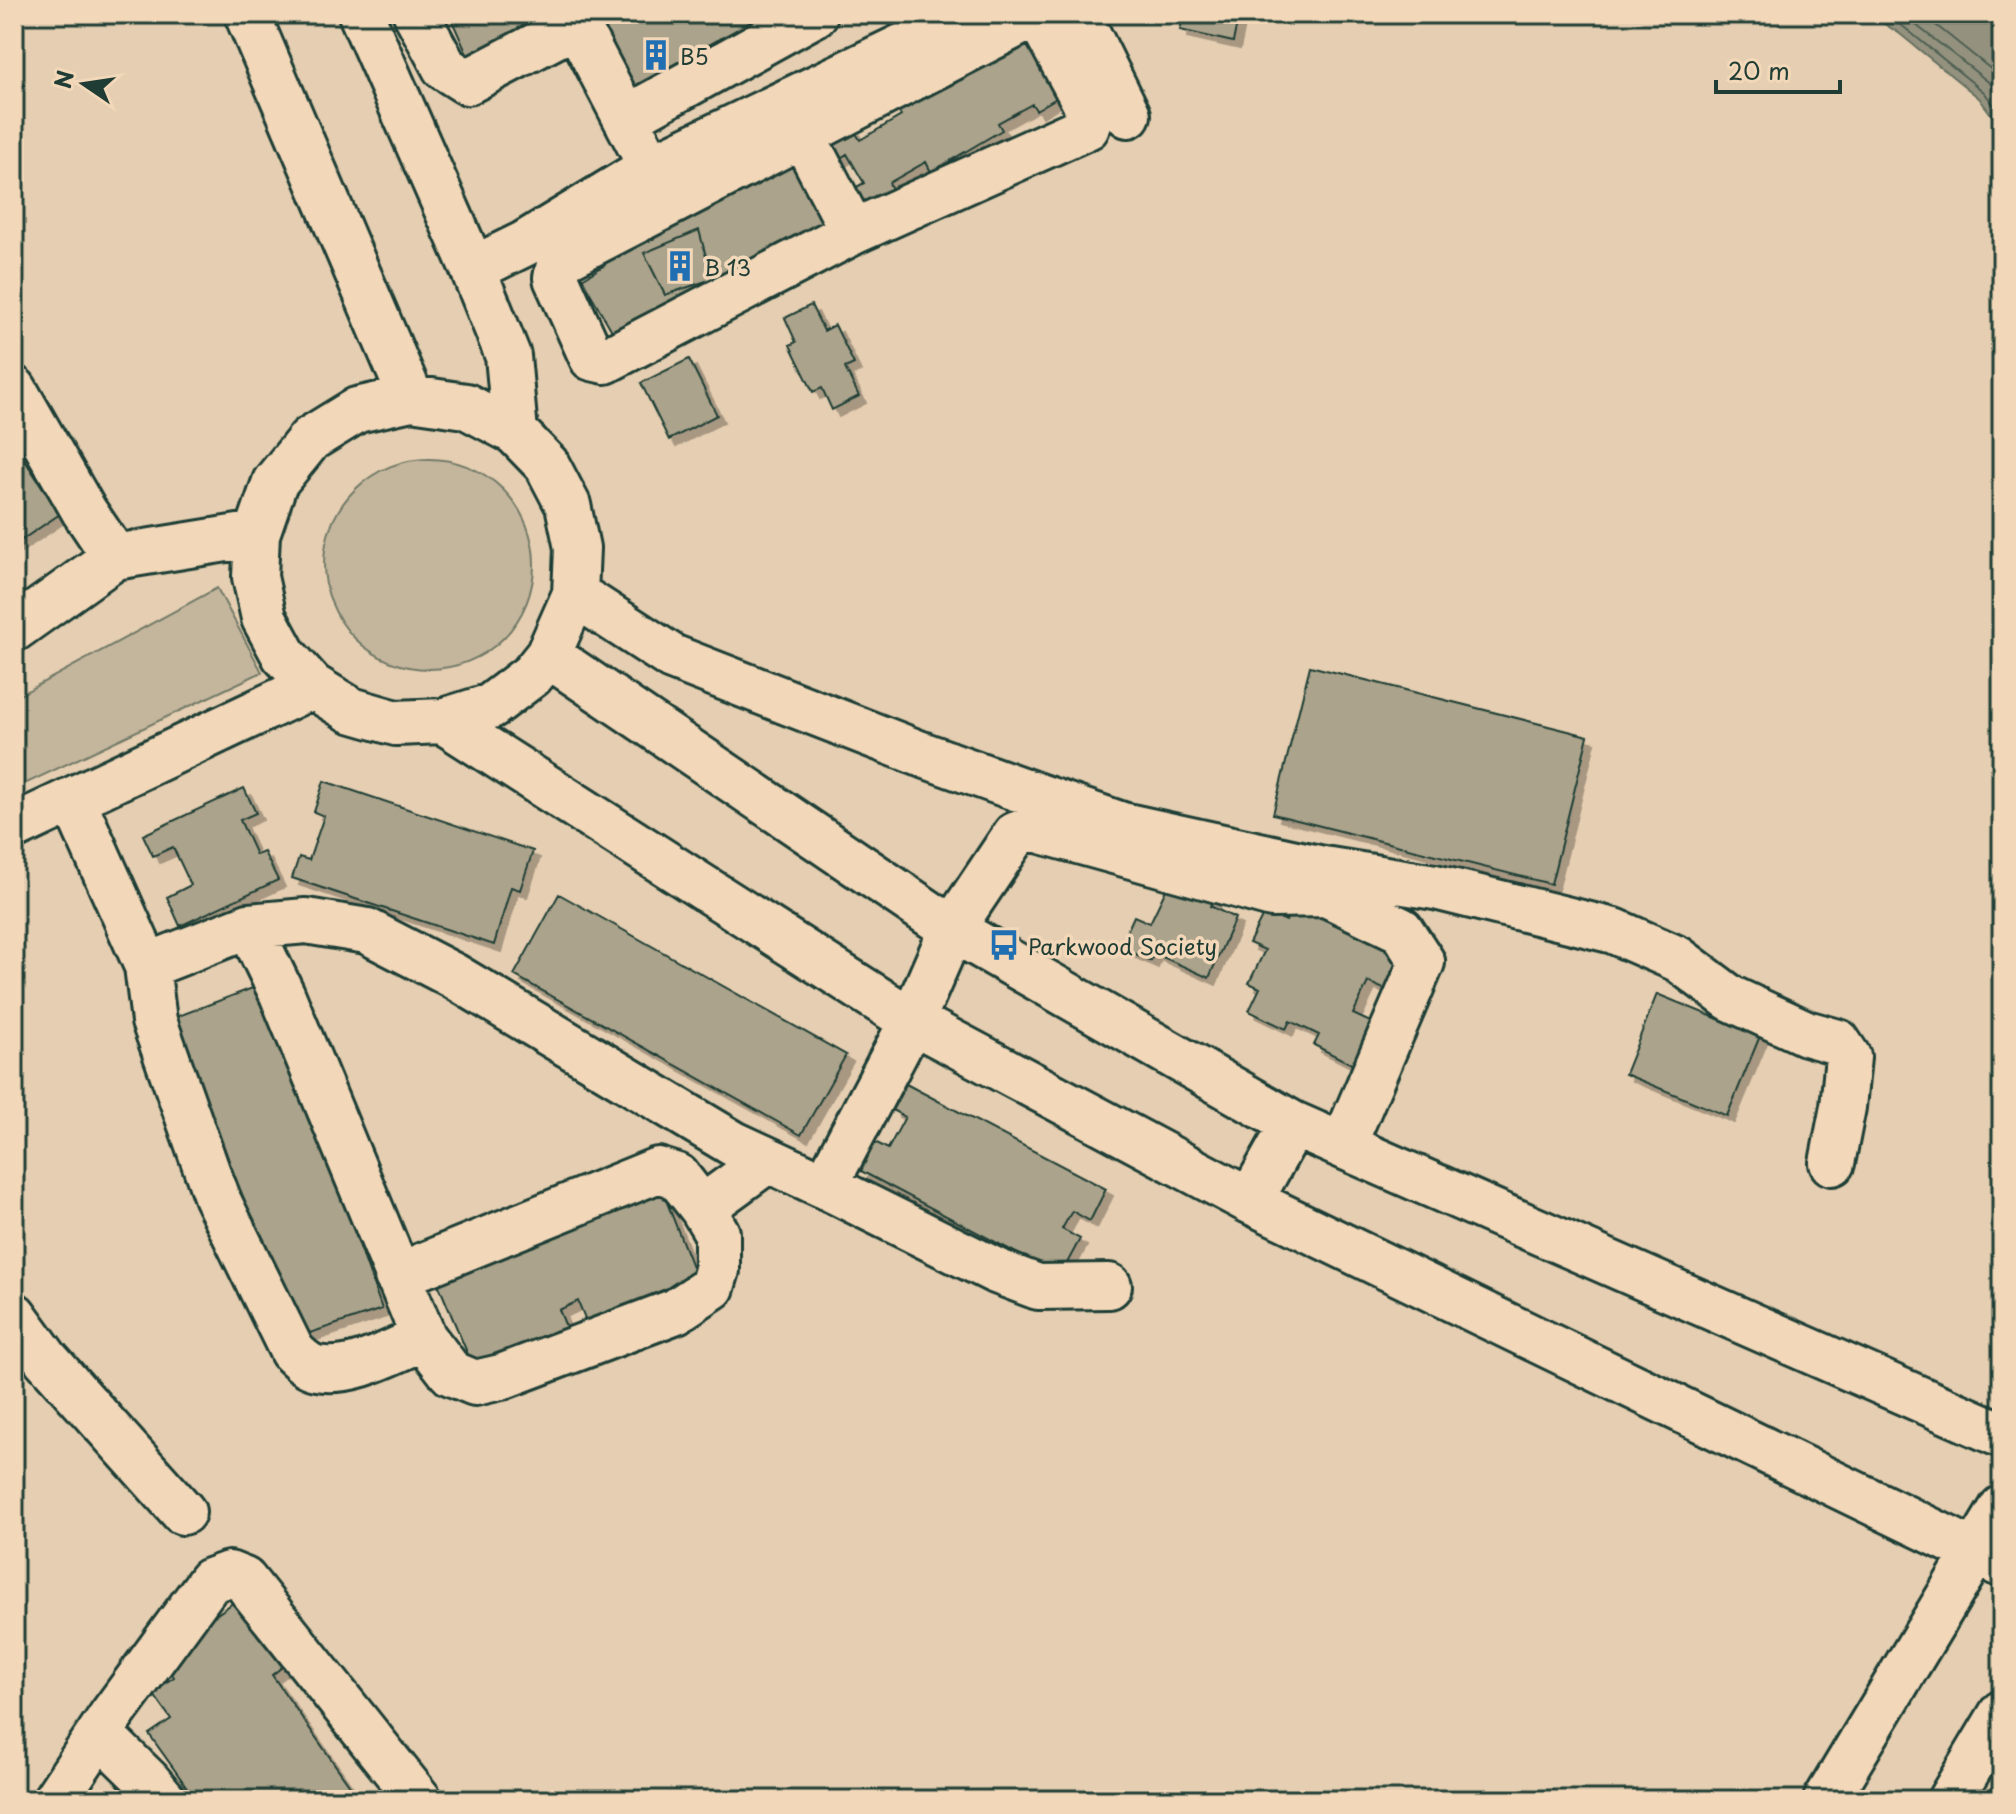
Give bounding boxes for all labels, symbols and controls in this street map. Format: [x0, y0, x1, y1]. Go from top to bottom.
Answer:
building icon: B5 [639, 38, 673, 72]
place label: B5 [680, 39, 709, 72]
north arrow [44, 44, 124, 124]
scale bar [1716, 44, 1840, 94]
text: 20 m [1728, 52, 1790, 88]
text: N [45, 67, 81, 91]
building icon: B 13 [663, 249, 697, 283]
place label: B 13 [704, 250, 751, 283]
bus stop icon: Parkwood Society [987, 928, 1021, 962]
place label: Parkwood Society [1028, 929, 1217, 962]

